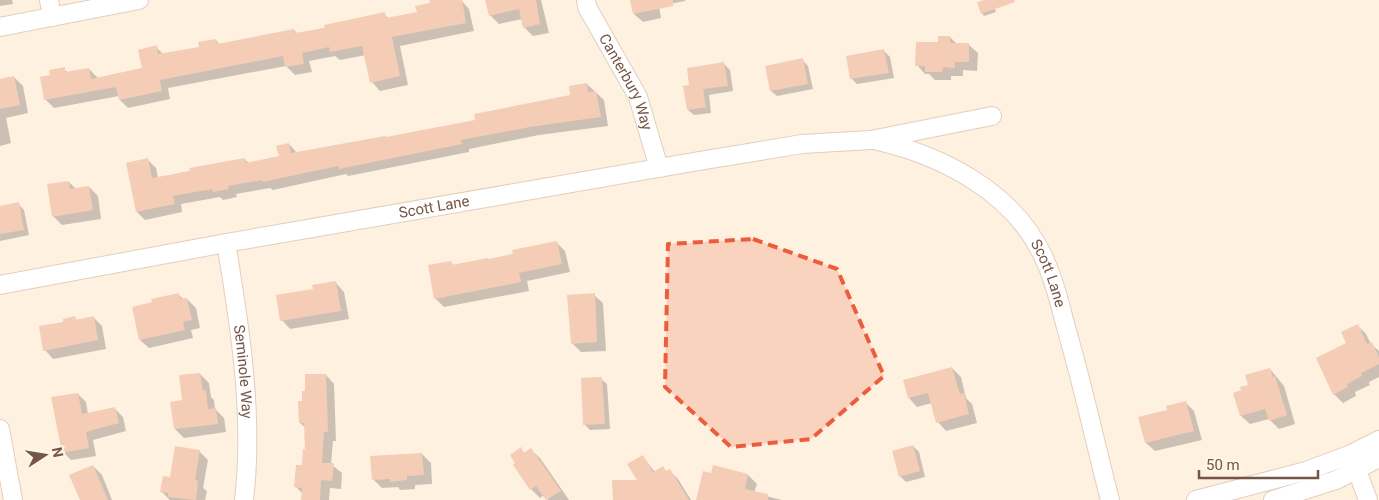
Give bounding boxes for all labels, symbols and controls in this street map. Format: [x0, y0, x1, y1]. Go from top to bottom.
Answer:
street label: Canterbury Way [595, 31, 656, 132]
street label: Scott Lane [397, 192, 471, 222]
street label: Scott Lane [1027, 236, 1069, 309]
street label: Seminole Way [230, 324, 256, 419]
north arrow [20, 430, 70, 480]
text: N [49, 446, 67, 459]
scale bar [1199, 448, 1318, 480]
text: 50 m [1206, 456, 1240, 474]

